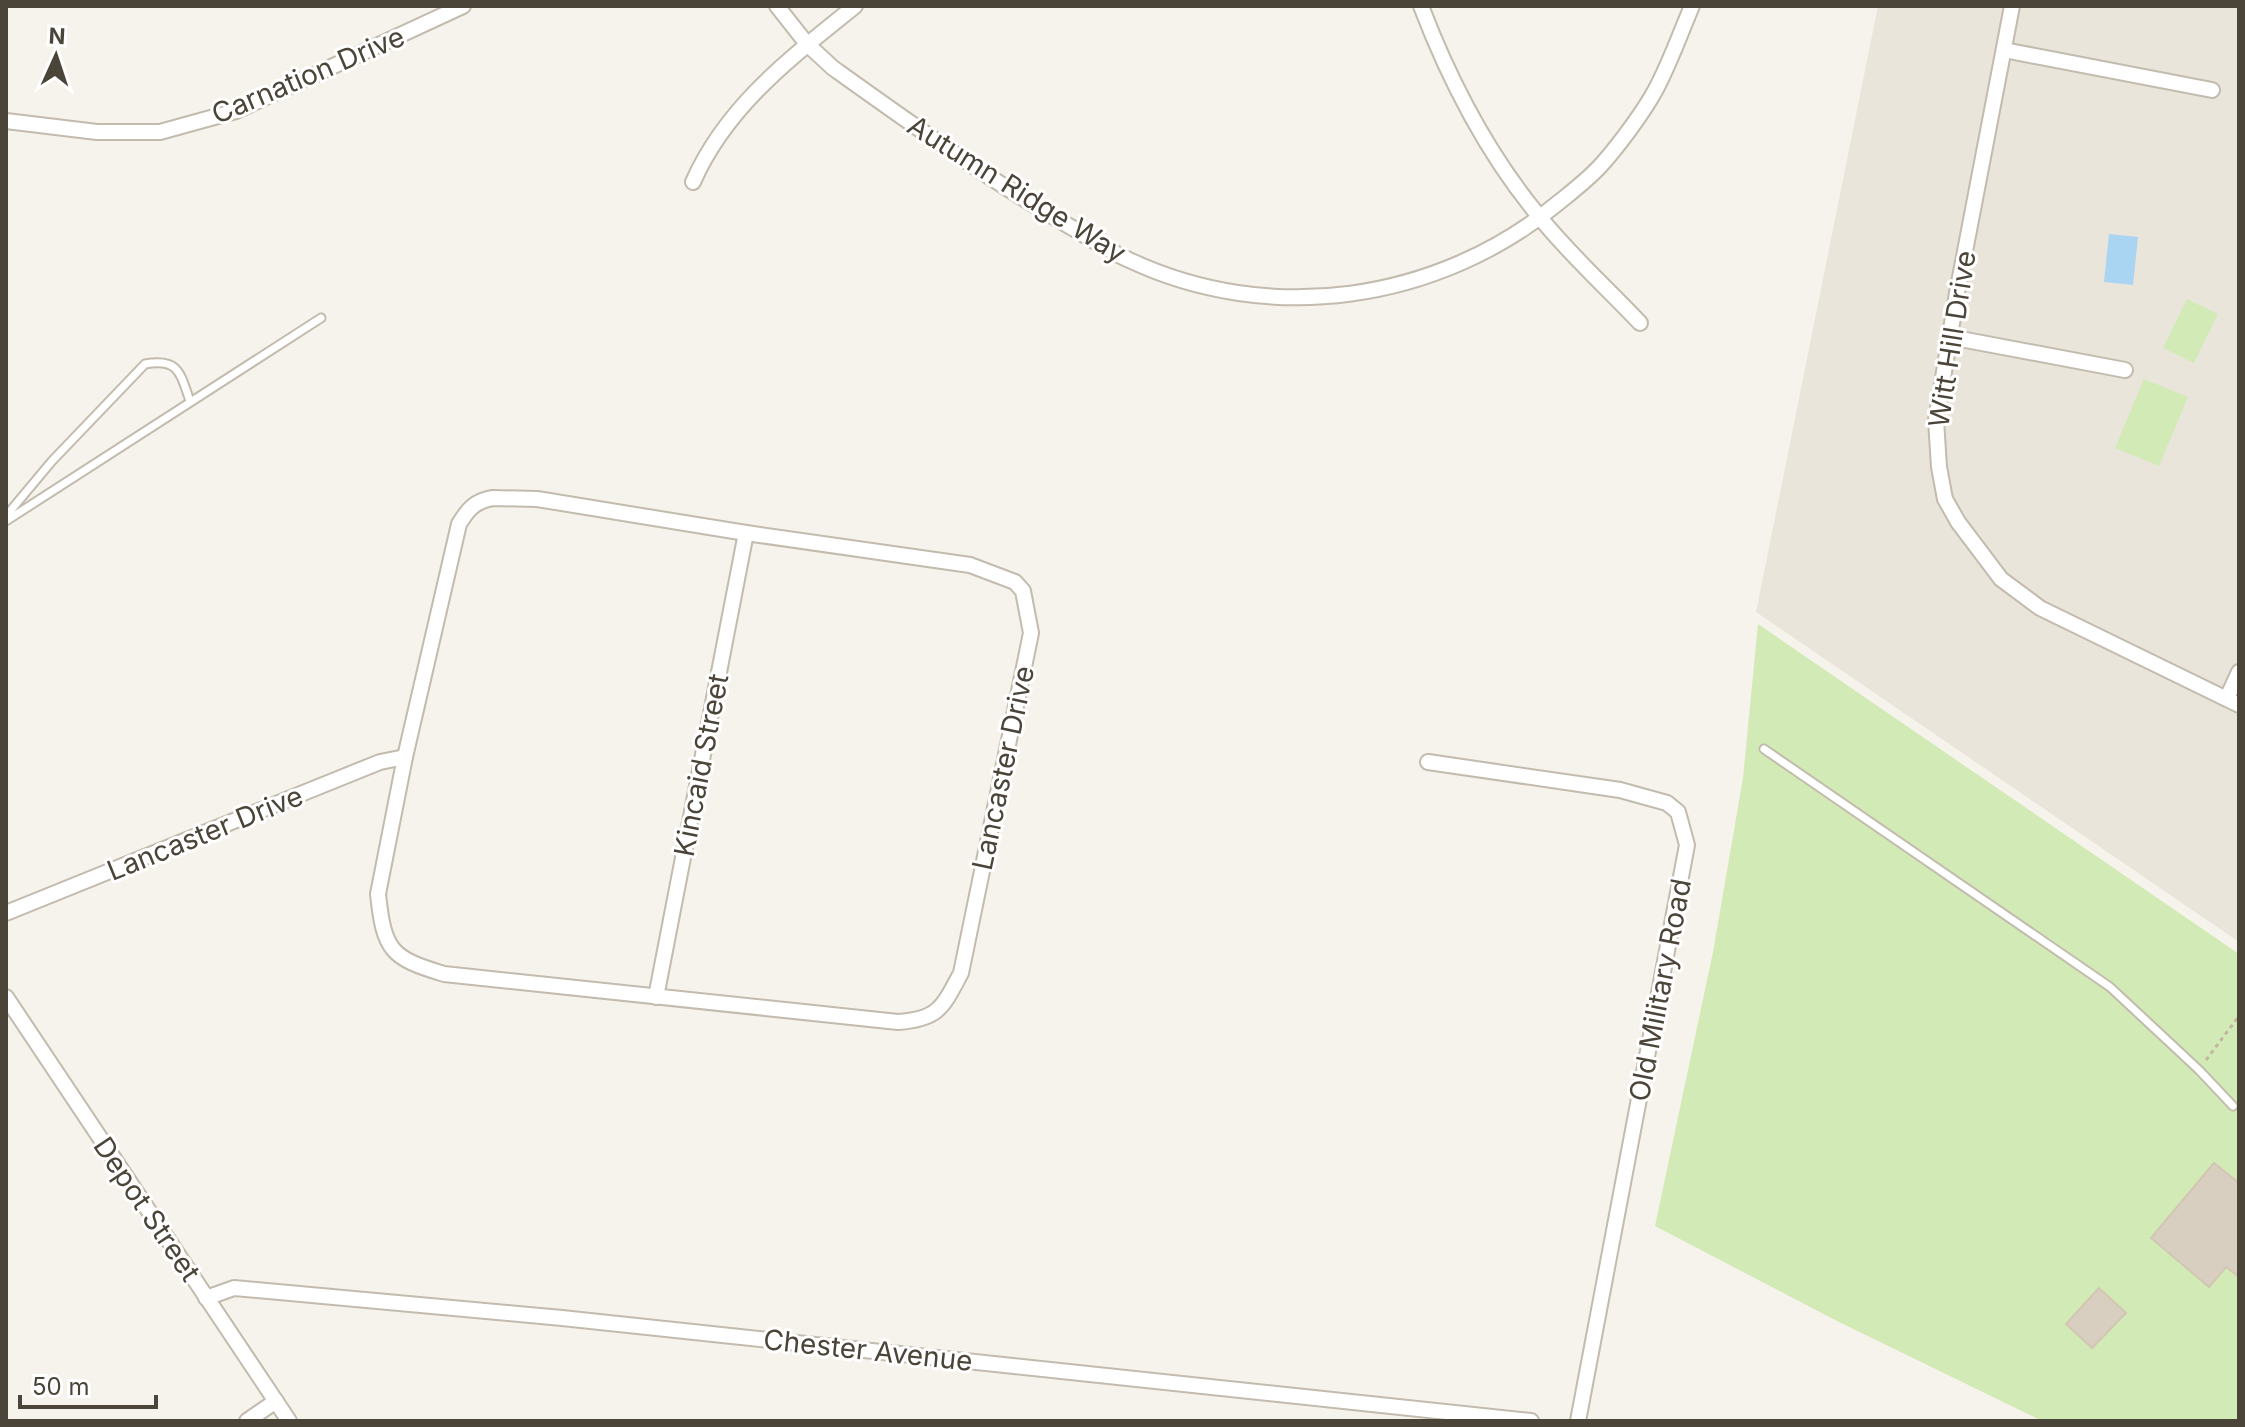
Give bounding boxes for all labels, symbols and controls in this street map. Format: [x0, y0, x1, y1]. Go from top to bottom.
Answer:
north arrow [16, 16, 96, 96]
street label: Carnation Drive [207, 19, 409, 131]
text: N [48, 23, 66, 49]
street label: Autumn Ridge Way [902, 108, 1132, 270]
street label: Witt Hill Drive [1921, 248, 1983, 430]
street label: Lancaster Drive [965, 663, 1041, 873]
street label: Kincaid Street [667, 671, 735, 859]
street label: Lancaster Drive [102, 778, 308, 888]
street label: Old Military Road [1622, 876, 1698, 1104]
street label: Depot Street [86, 1130, 208, 1288]
street label: Chester Avenue [762, 1322, 974, 1378]
scale bar [20, 1359, 156, 1409]
text: 50 m [32, 1372, 90, 1401]

